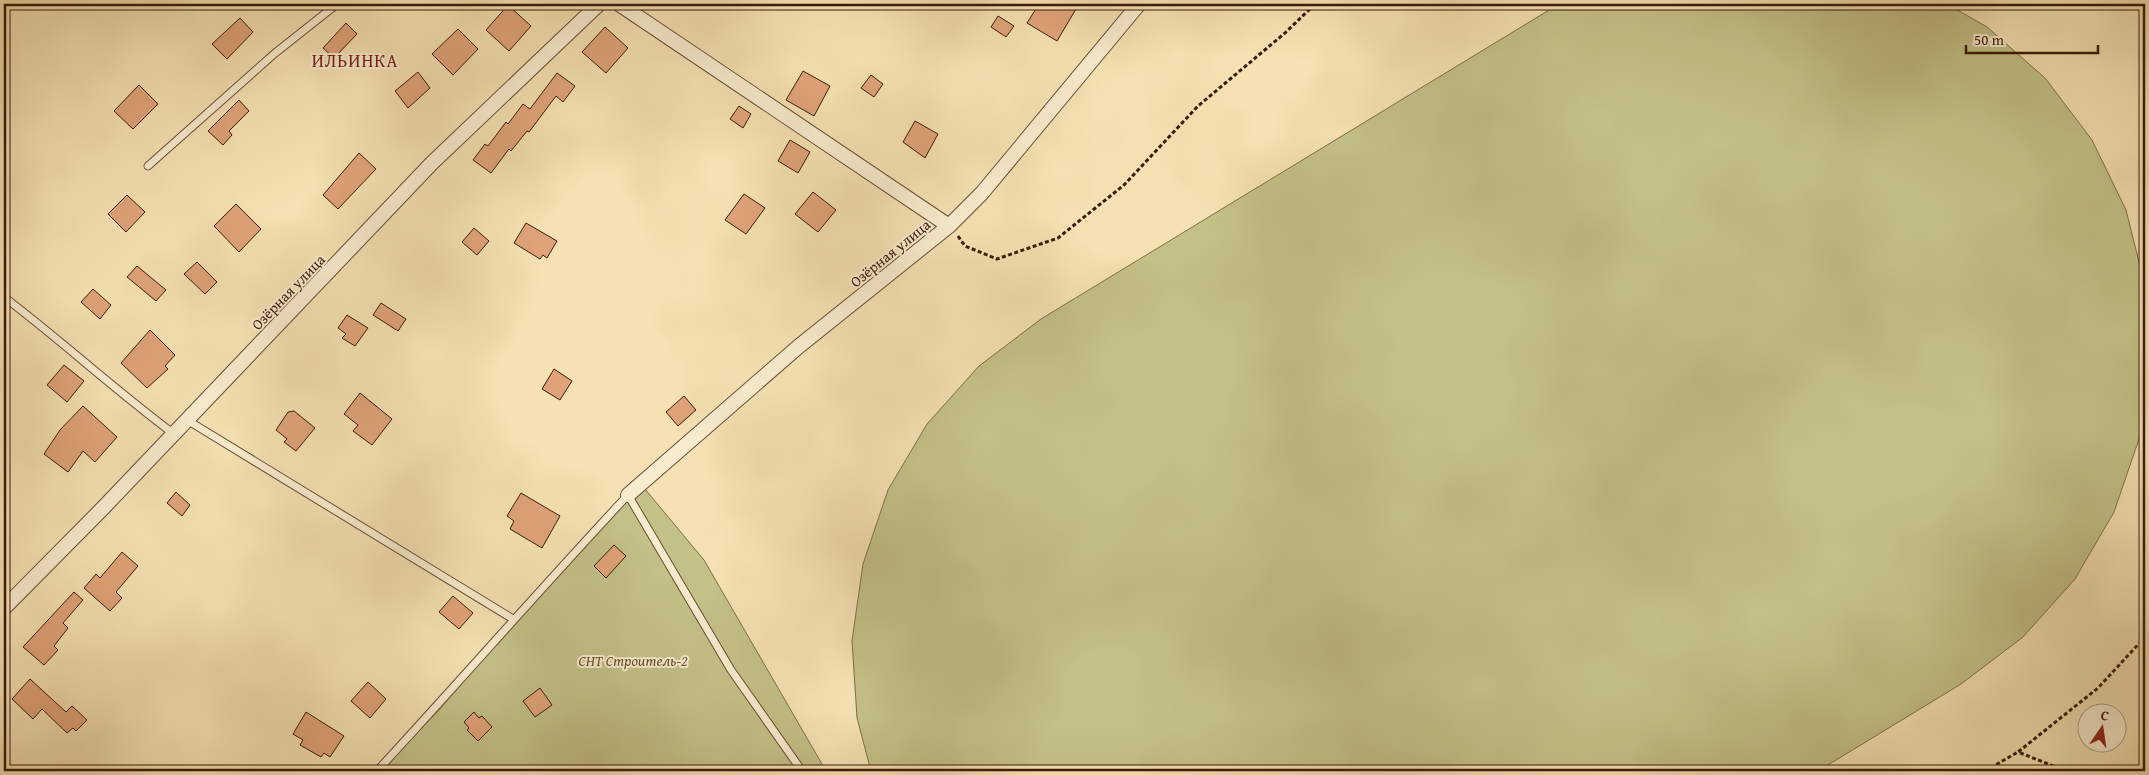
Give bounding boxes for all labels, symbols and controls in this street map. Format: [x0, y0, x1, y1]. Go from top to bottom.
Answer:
scale bar [1966, 22, 2099, 54]
text: 50 m [1974, 29, 2005, 50]
district label: ИЛЬИНКА [312, 47, 398, 74]
street label: Озёрная улица [845, 213, 935, 292]
street label: Озёрная улица [246, 249, 330, 335]
park label: СНТ Строитель-2 [578, 650, 688, 671]
north arrow [2076, 702, 2126, 752]
text: С [2099, 705, 2111, 726]

